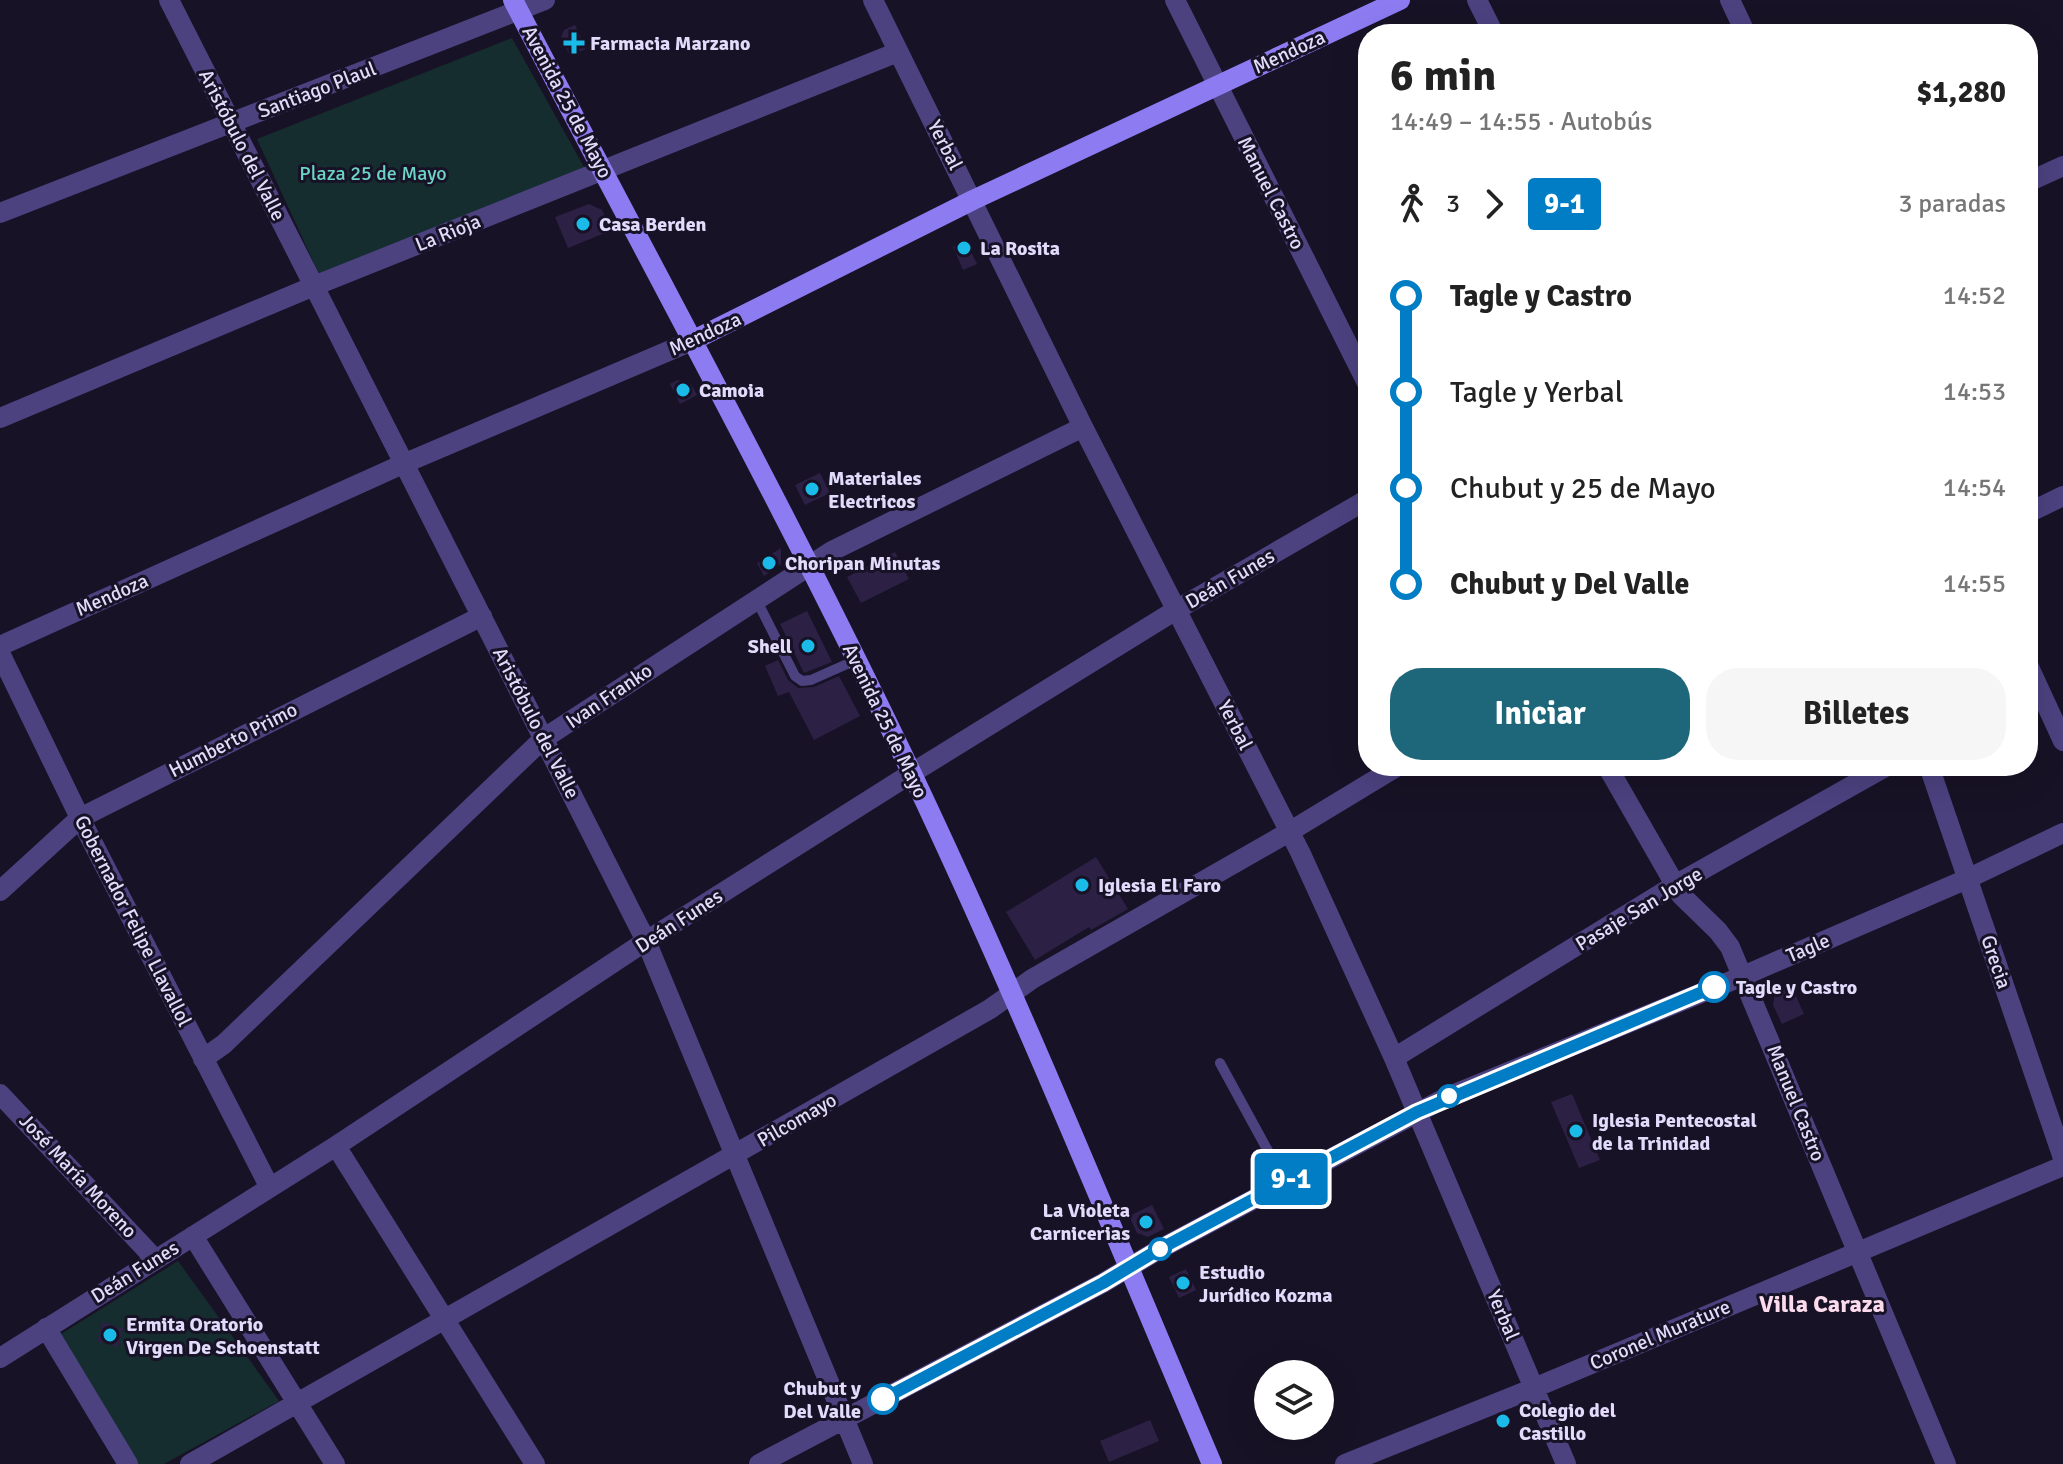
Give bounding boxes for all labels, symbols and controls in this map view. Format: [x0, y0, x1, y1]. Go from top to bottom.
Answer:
street label: Avenida 25 de Mayo [516, 22, 618, 182]
street label: Mendoza [1249, 24, 1329, 80]
place label: Farmacia Marzano [590, 31, 750, 56]
marker: Farmacia Marzano [565, 34, 583, 52]
text: 6 min [1390, 49, 1496, 103]
street label: Santiago Plaul [254, 56, 380, 124]
street label: Aristóbulo del Valle [193, 65, 291, 225]
text: $1,280 [1916, 74, 2006, 111]
text: 14:49 – 14:55 · Autobús [1390, 106, 1652, 138]
street label: Yerbal [922, 116, 968, 174]
street label: Manuel Castro [1232, 132, 1310, 254]
park label: Plaza 25 de Mayo [299, 161, 447, 186]
icon: walk [1390, 182, 1434, 226]
icon: forward [1472, 182, 1516, 226]
text: 9-1 [1544, 187, 1585, 221]
text: 3 [1446, 188, 1460, 220]
text: 3 paradas [1898, 188, 2006, 220]
street label: La Rioja [412, 209, 484, 257]
place label: Casa Berden [599, 212, 707, 237]
marker: Casa Berden [574, 215, 592, 233]
place label: La Rosita [980, 236, 1060, 261]
marker: La Rosita [955, 239, 973, 257]
text: Tagle y Castro [1450, 278, 1632, 315]
text: 14:52 [1943, 280, 2006, 312]
street label: Mendoza [665, 306, 745, 362]
text: Tagle y Yerbal [1450, 374, 1623, 411]
text: 14:53 [1943, 376, 2006, 408]
place label: Camoia [699, 378, 764, 403]
marker: Camoia [674, 381, 692, 399]
place label: Materiales Electricos [828, 466, 922, 514]
text: Chubut y 25 de Mayo [1450, 470, 1716, 507]
text: 14:54 [1943, 472, 2006, 504]
marker: Materiales Electricos [803, 480, 821, 498]
street label: Deán Funes [1181, 543, 1279, 615]
place label: Choripan Minutas [785, 551, 940, 576]
marker: Choripan Minutas [760, 554, 778, 572]
text: Chubut y Del Valle [1450, 566, 1689, 603]
street label: Mendoza [72, 568, 152, 622]
text: 14:55 [1943, 568, 2006, 600]
place label: Shell [748, 634, 792, 659]
marker: Shell [799, 637, 817, 655]
street label: Avenida 25 de Mayo [837, 640, 933, 802]
street label: Aristóbulo del Valle [487, 643, 585, 803]
street label: Ivan Franko [561, 658, 657, 734]
button: Iniciar [1390, 668, 1690, 760]
button: Billetes [1706, 668, 2006, 760]
street label: Yerbal [1212, 696, 1258, 754]
street label: Humberto Primo [165, 697, 301, 783]
street label: Gobernador Felipe Llavallol [69, 811, 197, 1031]
street label: Pasaje San Jorge [1571, 861, 1707, 957]
place label: Iglesia El Faro [1098, 873, 1221, 898]
marker: Iglesia El Faro [1073, 876, 1091, 894]
street label: Deán Funes [631, 883, 728, 958]
street label: Tagle [1783, 928, 1833, 968]
street label: Grecia [1975, 932, 2017, 992]
marker: Tagle y Castro [1699, 972, 1729, 1002]
place label: Tagle y Castro [1736, 975, 1857, 1000]
street label: Manuel Castro [1761, 1041, 1831, 1165]
unlabelled marker [1438, 1085, 1460, 1107]
street label: Pilcomayo [753, 1087, 841, 1153]
street label: José María Moreno [14, 1108, 142, 1244]
place label: Iglesia Pentecostal de la Trinidad [1592, 1108, 1757, 1156]
marker: Iglesia Pentecostal de la Trinidad [1567, 1122, 1585, 1140]
line badge: 9-1 [1245, 1153, 1337, 1205]
text: 9-1 [1271, 1162, 1311, 1196]
place label: La Violeta Carnicerias [1030, 1198, 1130, 1246]
marker: La Violeta Carnicerias [1137, 1213, 1155, 1231]
street label: Deán Funes [86, 1235, 184, 1309]
unlabelled marker [1149, 1238, 1171, 1260]
place label: Estudio Jurídico Kozma [1199, 1260, 1332, 1308]
marker: Estudio Jurídico Kozma [1174, 1274, 1192, 1292]
street label: Yerbal [1481, 1286, 1525, 1344]
district label: Villa Caraza [1759, 1289, 1885, 1319]
street label: Coronel Murature [1586, 1294, 1734, 1376]
place label: Ermita Oratorio Virgen De Schoenstatt [126, 1312, 320, 1360]
marker: Ermita Oratorio Virgen De Schoenstatt [101, 1326, 119, 1344]
map controls [1254, 1360, 1334, 1440]
button: layers [1254, 1360, 1334, 1440]
place label: Chubut y Del Valle [783, 1376, 861, 1424]
marker: Chubut y Del Valle [868, 1384, 898, 1414]
place label: Colegio del Castillo [1519, 1398, 1616, 1446]
marker: Colegio del Castillo [1494, 1412, 1512, 1430]

